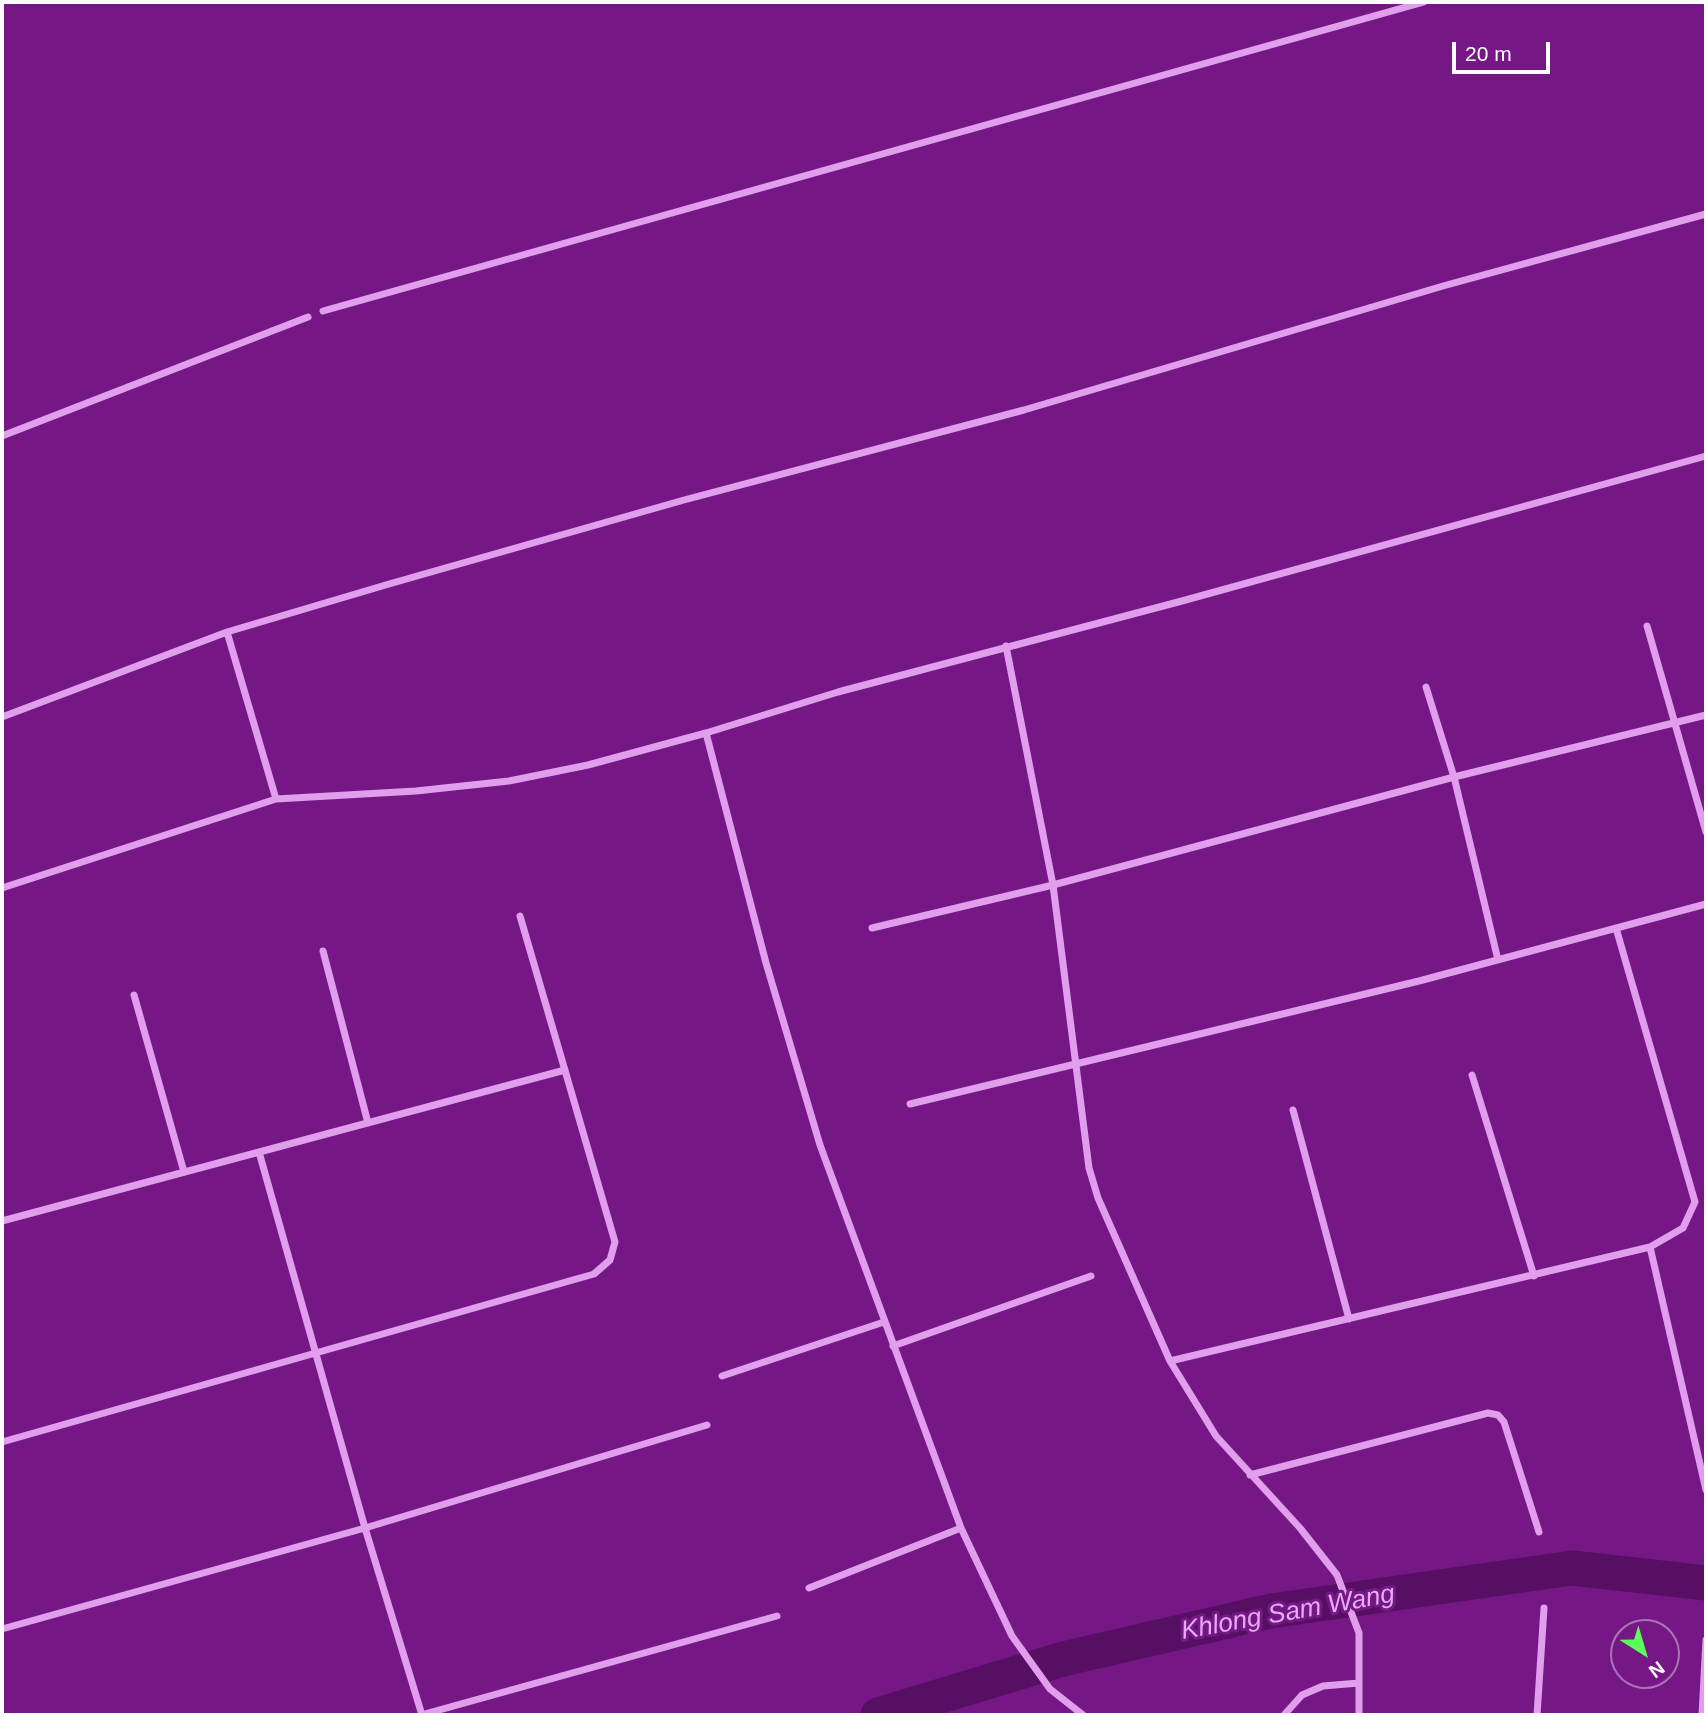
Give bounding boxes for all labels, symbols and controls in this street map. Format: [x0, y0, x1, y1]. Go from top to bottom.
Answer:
scale bar [1456, 28, 1554, 72]
text: 20 m [1465, 42, 1512, 65]
water label: Khlong Sam Wang [1179, 1579, 1397, 1647]
north arrow [1610, 1619, 1680, 1689]
text: N [1645, 1657, 1669, 1682]

